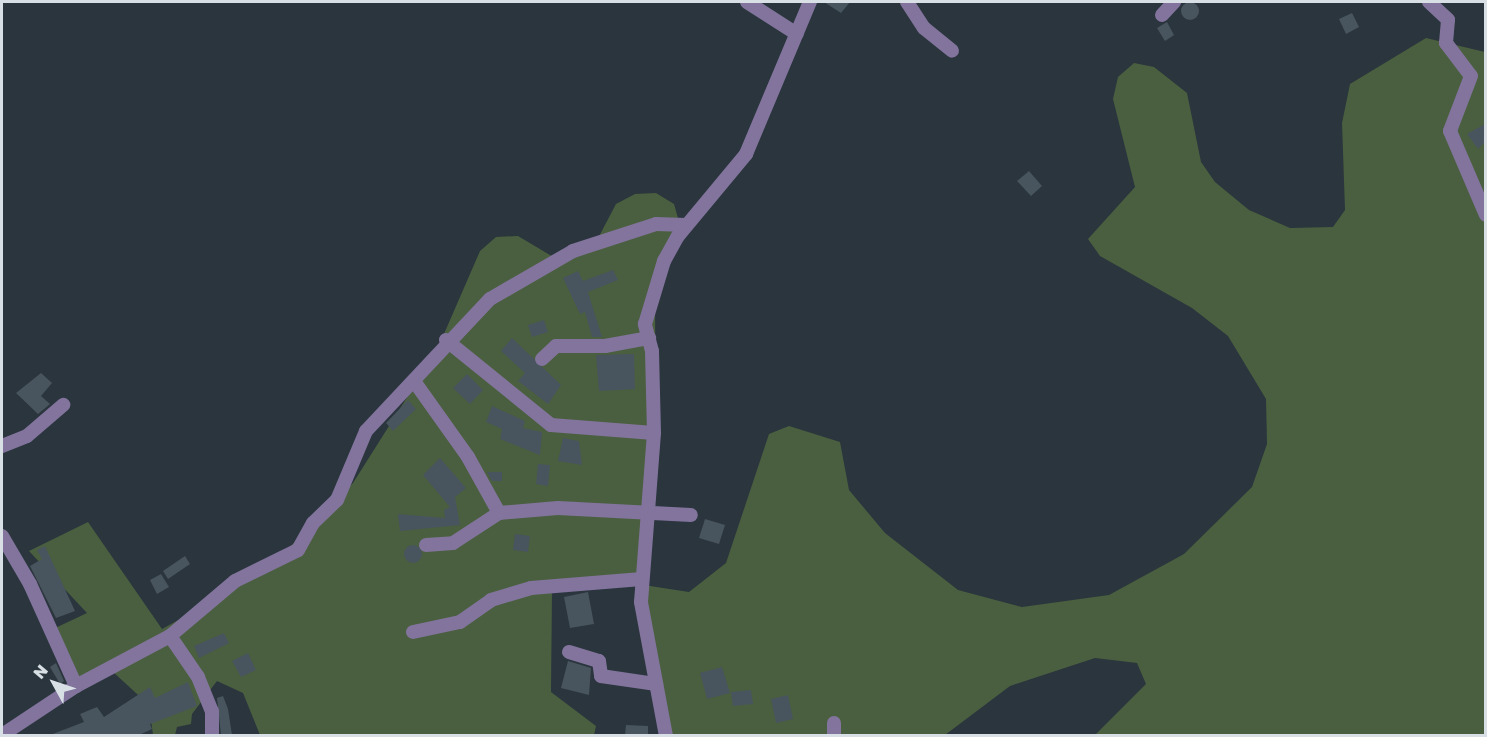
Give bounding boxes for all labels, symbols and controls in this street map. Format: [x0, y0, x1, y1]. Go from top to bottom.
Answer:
north arrow [24, 653, 84, 713]
text: N [29, 660, 52, 683]

